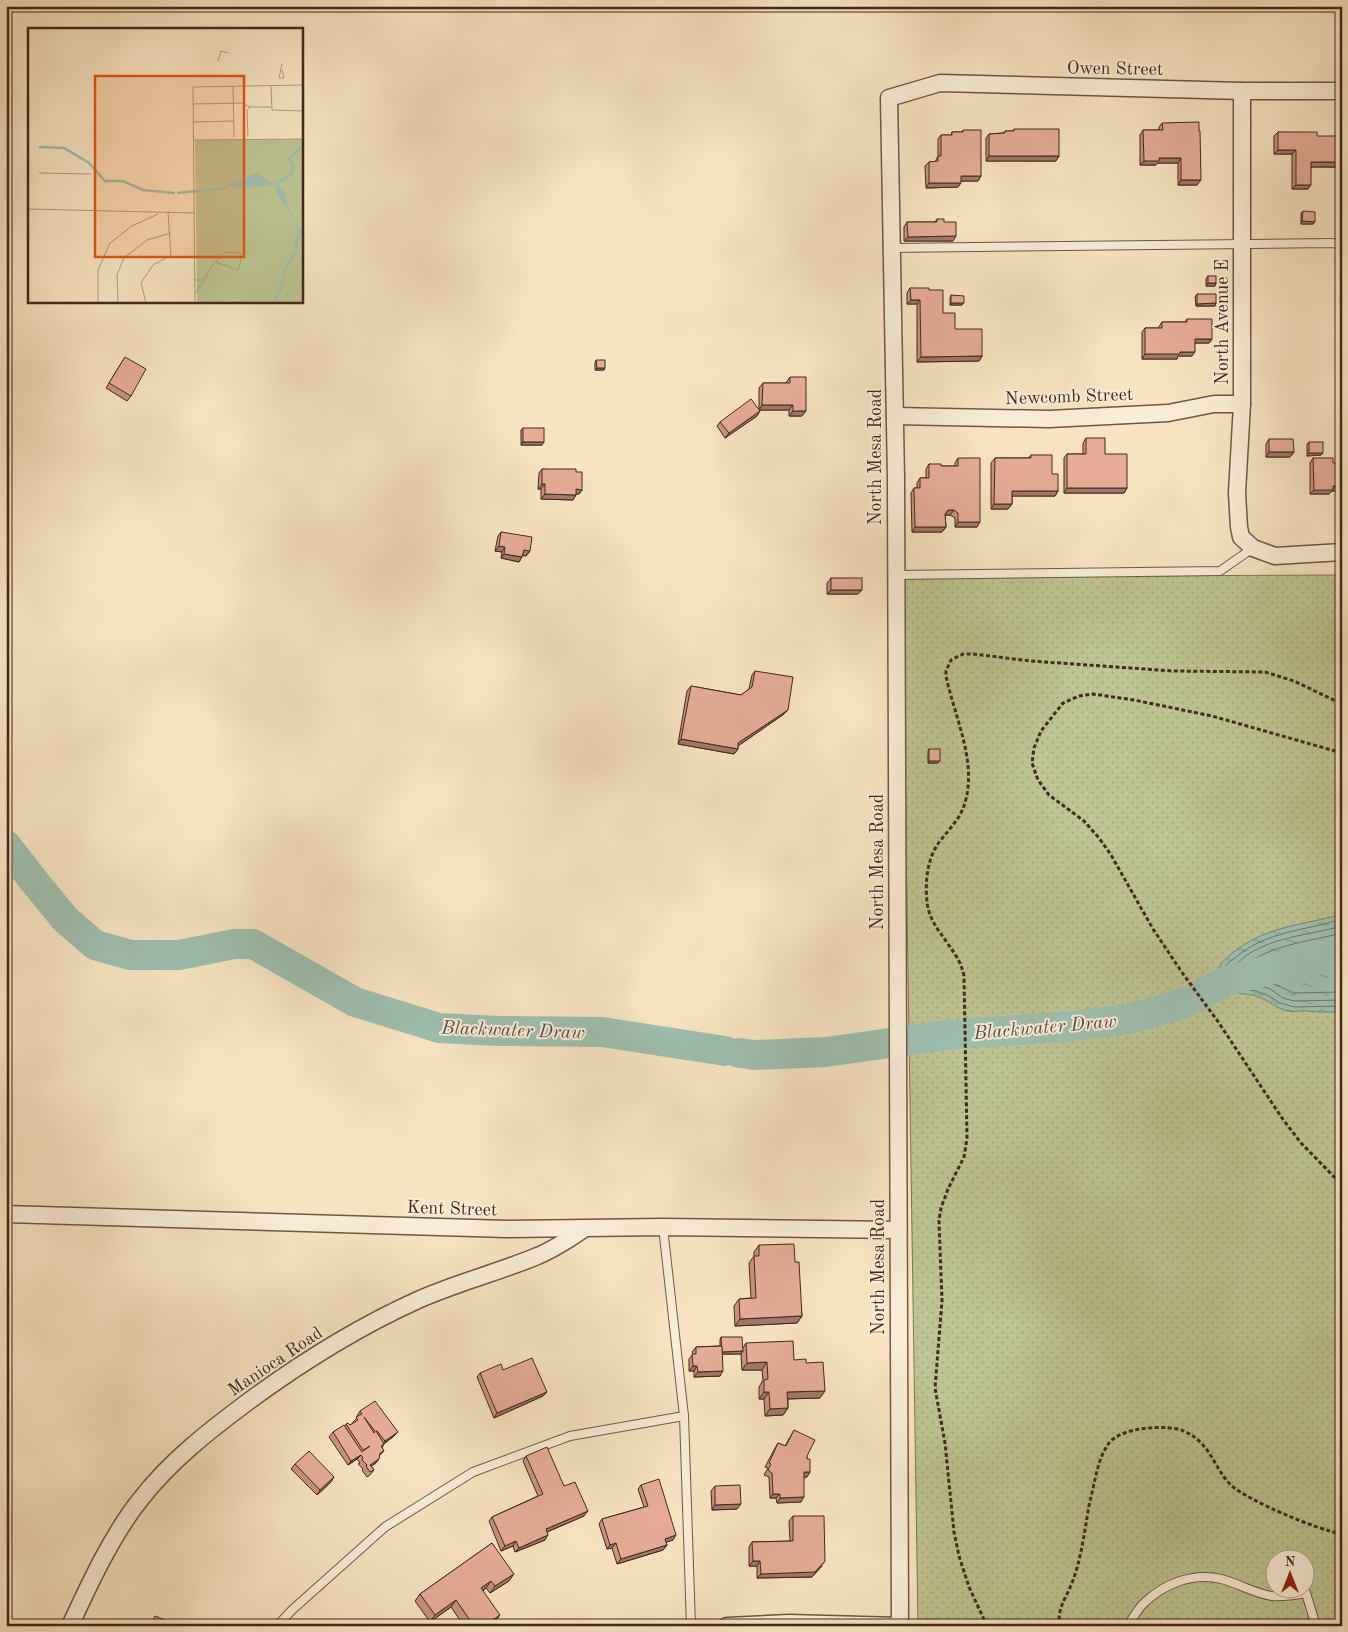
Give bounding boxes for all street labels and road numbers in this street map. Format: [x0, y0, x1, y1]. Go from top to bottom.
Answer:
street label: Owen Street [1067, 59, 1163, 79]
street label: North Avenue E [1214, 259, 1232, 385]
street label: Newcomb Street [1005, 386, 1133, 408]
street label: North Mesa Road [867, 389, 885, 525]
street label: North Mesa Road [869, 794, 887, 930]
street label: Kent Street [406, 1198, 498, 1220]
street label: North Mesa Road [870, 1199, 888, 1335]
street label: Manioca Road [225, 1324, 326, 1400]

